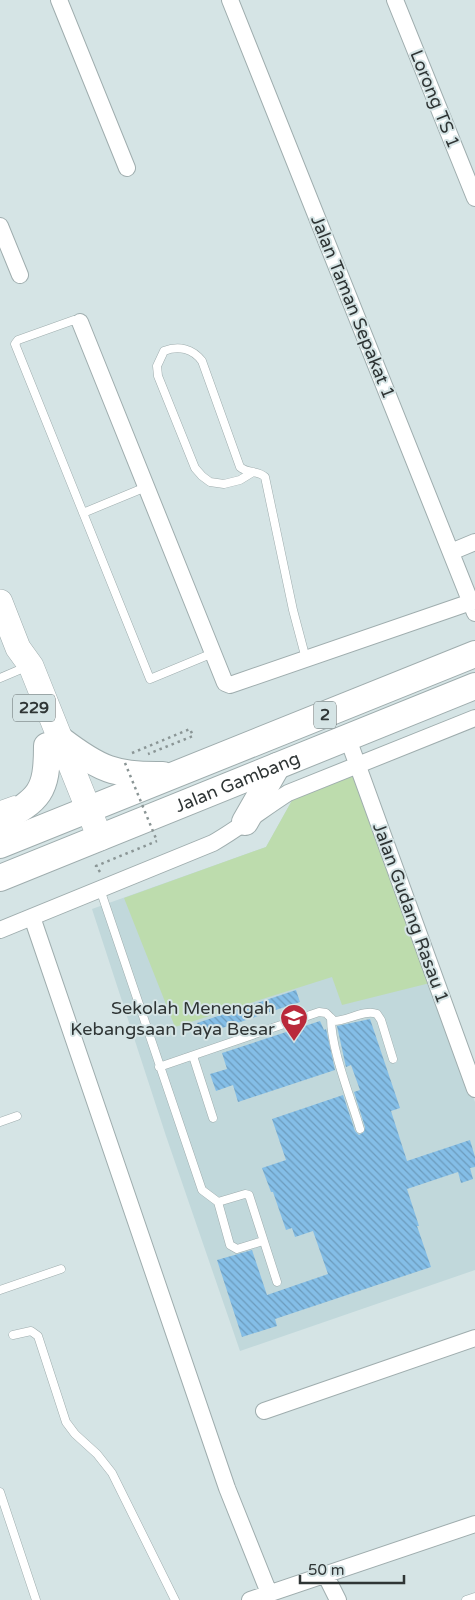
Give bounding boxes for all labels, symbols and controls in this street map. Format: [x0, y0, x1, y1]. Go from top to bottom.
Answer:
street label: Lorong TS 1 [405, 47, 465, 151]
street label: Jalan Taman Sepakat 1 [306, 212, 400, 402]
road number: 229 [13, 694, 55, 721]
road number: 2 [314, 702, 336, 728]
street label: Jalan Gambang [172, 747, 303, 817]
street label: Jalan Gudang Rasau 1 [368, 820, 454, 1006]
place label: Sekolah Menengah Kebangsaan Paya Besar [70, 997, 275, 1040]
school or university icon: Sekolah Menengah Kebangsaan Paya Besar [279, 1003, 309, 1042]
scale bar [300, 1552, 404, 1584]
text: 50 m [308, 1561, 345, 1579]

